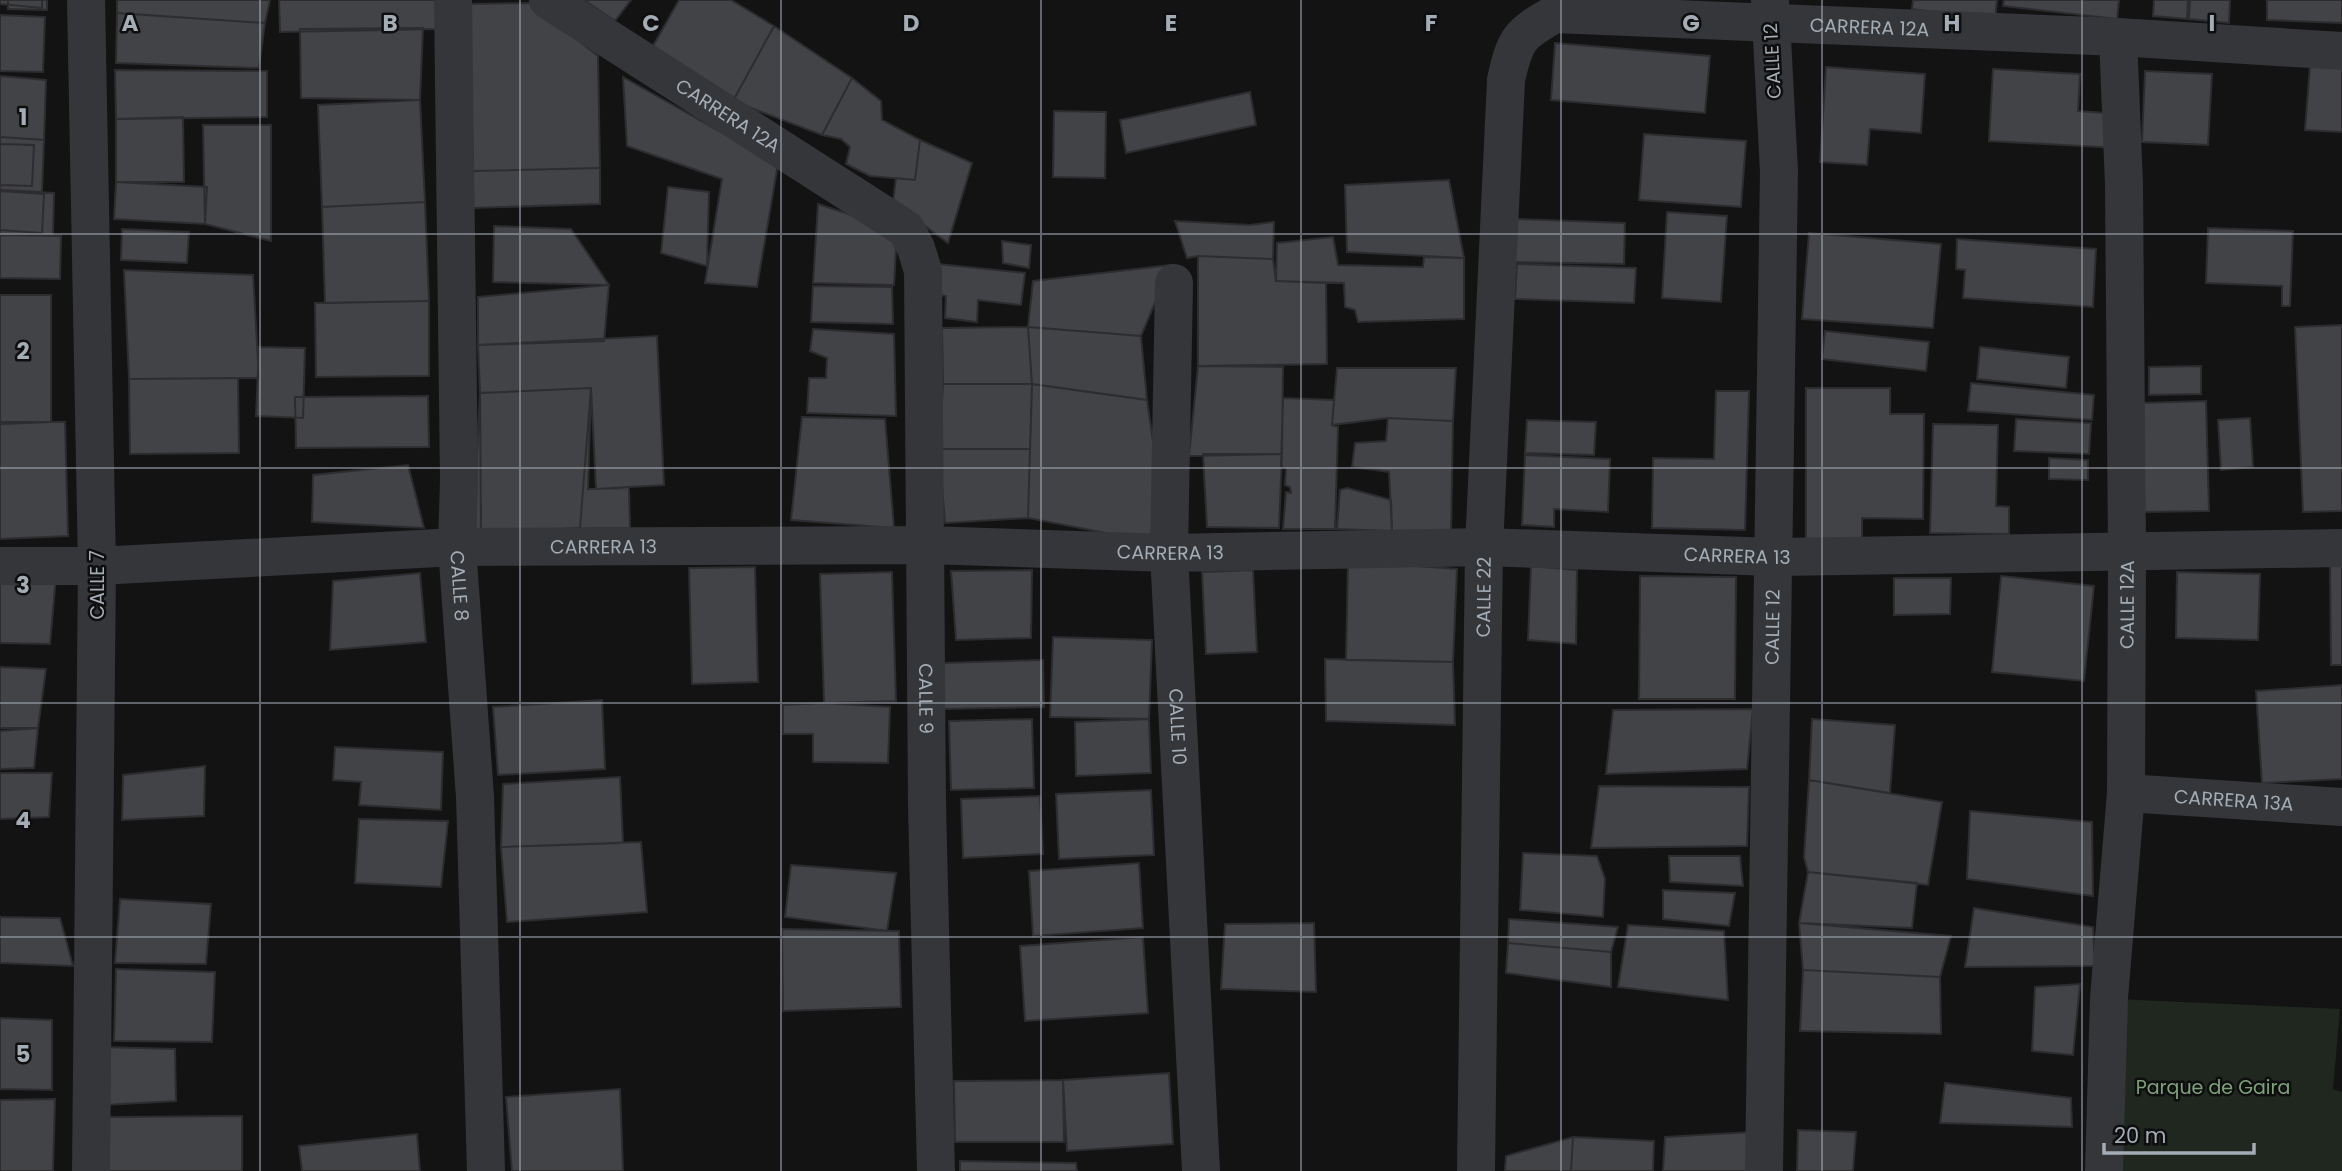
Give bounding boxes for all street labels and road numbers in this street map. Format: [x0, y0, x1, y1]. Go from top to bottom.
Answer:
street label: CARRERA 12A [1809, 11, 1930, 43]
street label: CALLE 12 [1757, 22, 1788, 99]
street label: CARRERA 12A [670, 72, 786, 159]
street label: CARRERA 13 [550, 533, 657, 561]
street label: CARRERA 13 [1116, 538, 1224, 567]
street label: CARRERA 13 [1683, 541, 1791, 571]
street label: CALLE 7 [84, 550, 111, 620]
street label: CALLE 8 [443, 550, 475, 622]
street label: CALLE 22 [1470, 557, 1498, 638]
street label: CALLE 12A [2114, 560, 2141, 649]
street label: CALLE 12 [1759, 589, 1787, 665]
street label: CALLE 9 [912, 663, 939, 734]
street label: CALLE 10 [1162, 688, 1193, 766]
street label: CARRERA 13A [2173, 783, 2295, 818]

